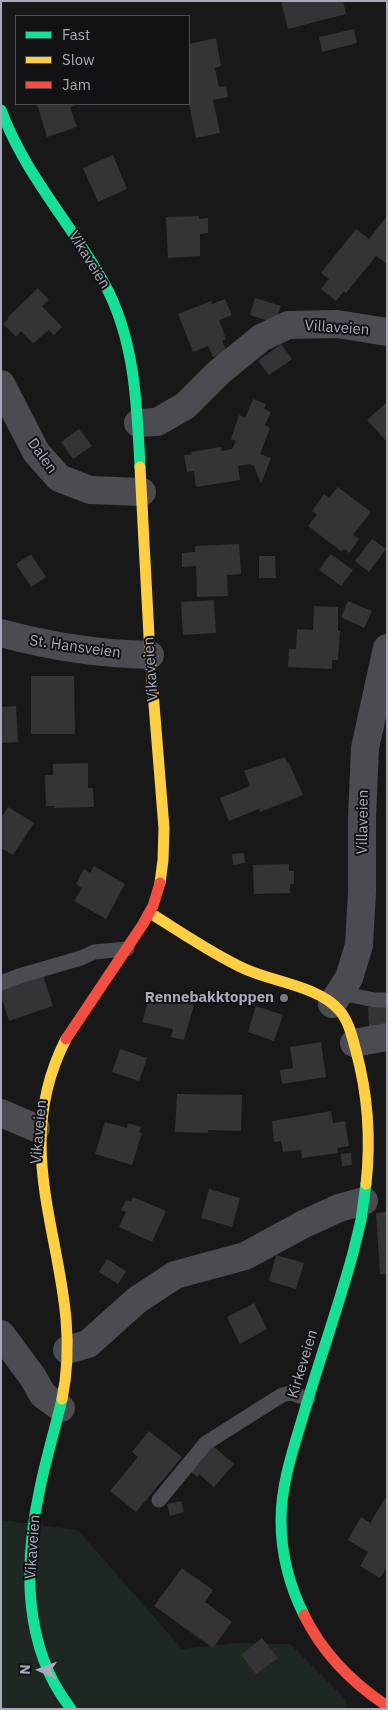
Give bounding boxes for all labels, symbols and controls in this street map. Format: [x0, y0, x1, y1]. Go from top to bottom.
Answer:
legend [15, 15, 190, 105]
text: Fast [62, 25, 90, 44]
text: Slow [62, 50, 95, 69]
text: Jam [62, 75, 91, 94]
street label: Vikaveien [64, 228, 114, 292]
street label: Villaveien [304, 317, 370, 339]
street label: Dalen [23, 435, 61, 477]
street label: St. Hansveien [28, 632, 122, 662]
street label: Vikaveien [140, 636, 162, 702]
street label: Villaveien [353, 789, 373, 855]
place label: Rennebakktoppen [145, 989, 274, 1007]
marker: Rennebakktoppen [278, 992, 290, 1004]
street label: Vikaveien [27, 1099, 51, 1165]
street label: Kirkeveien [284, 1328, 322, 1400]
street label: Vikaveien [22, 1514, 44, 1580]
north arrow [15, 1645, 65, 1695]
text: N [16, 1664, 34, 1675]

